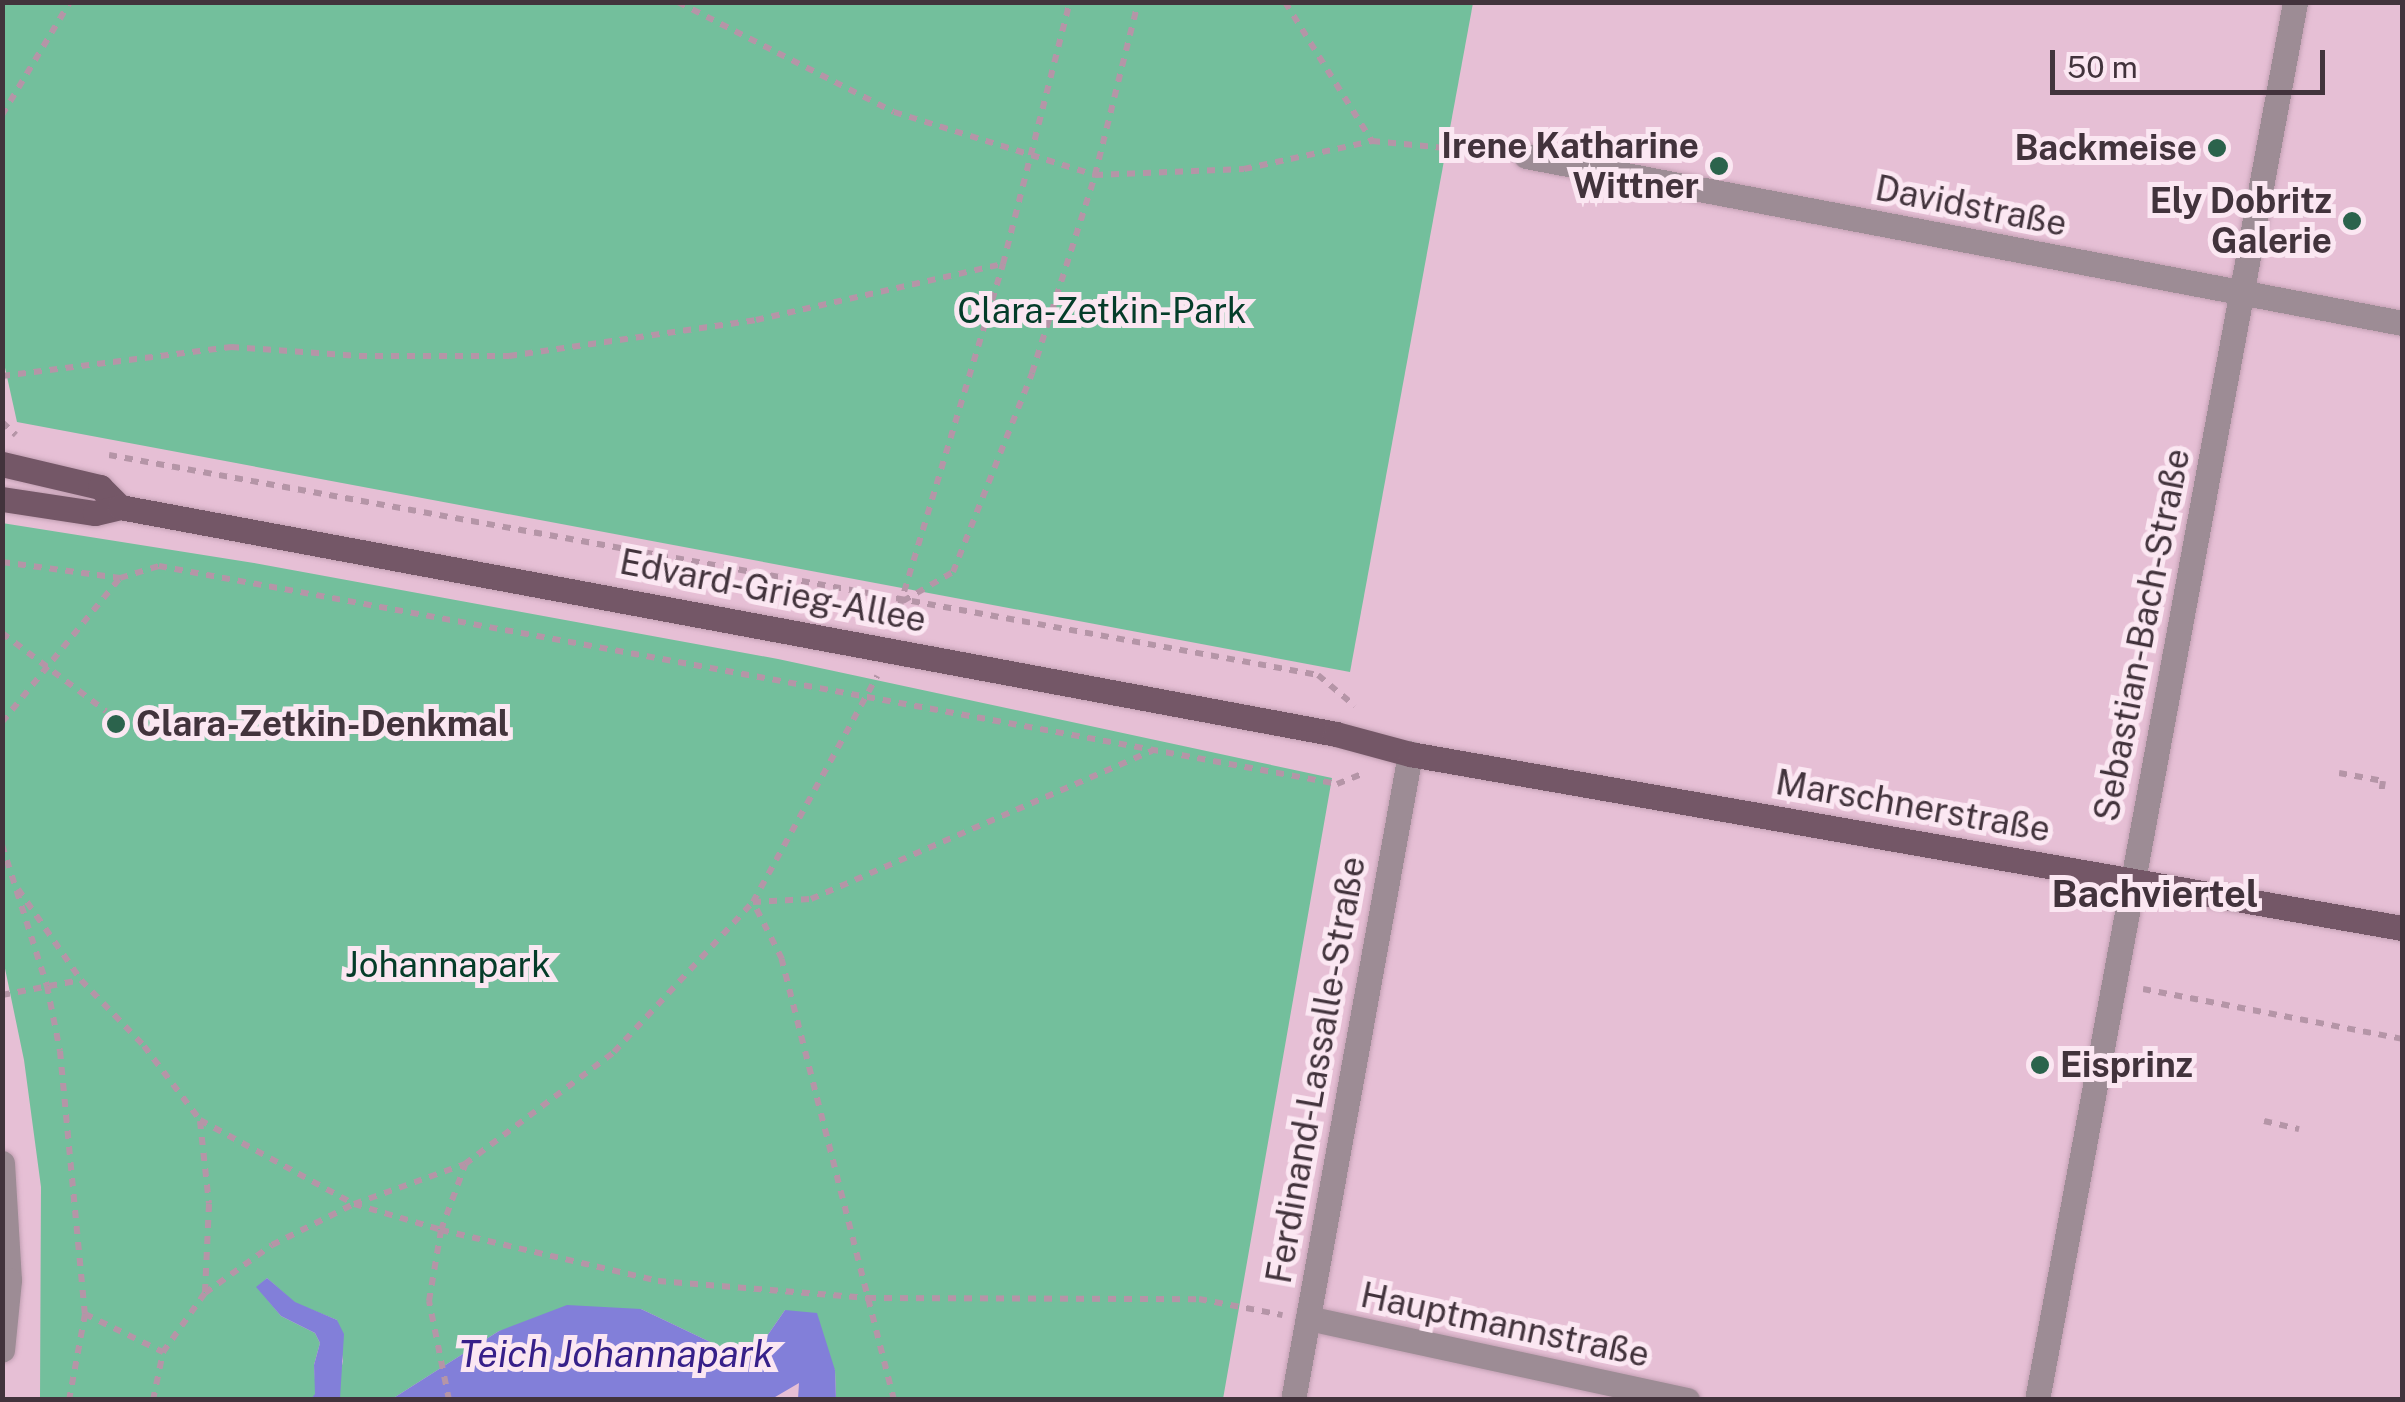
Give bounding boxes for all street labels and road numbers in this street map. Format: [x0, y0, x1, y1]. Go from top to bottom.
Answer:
street label: Davidstraße [1872, 167, 2070, 245]
street label: Sebastian-Bach-Straße [2085, 445, 2199, 825]
street label: Edvard-Grieg-Allee [616, 541, 930, 641]
street label: Marschnerstraße [1773, 761, 2053, 851]
street label: Ferdinand-Lassalle-Straße [1258, 853, 1374, 1287]
street label: Hauptmannstraße [1357, 1274, 1653, 1376]

